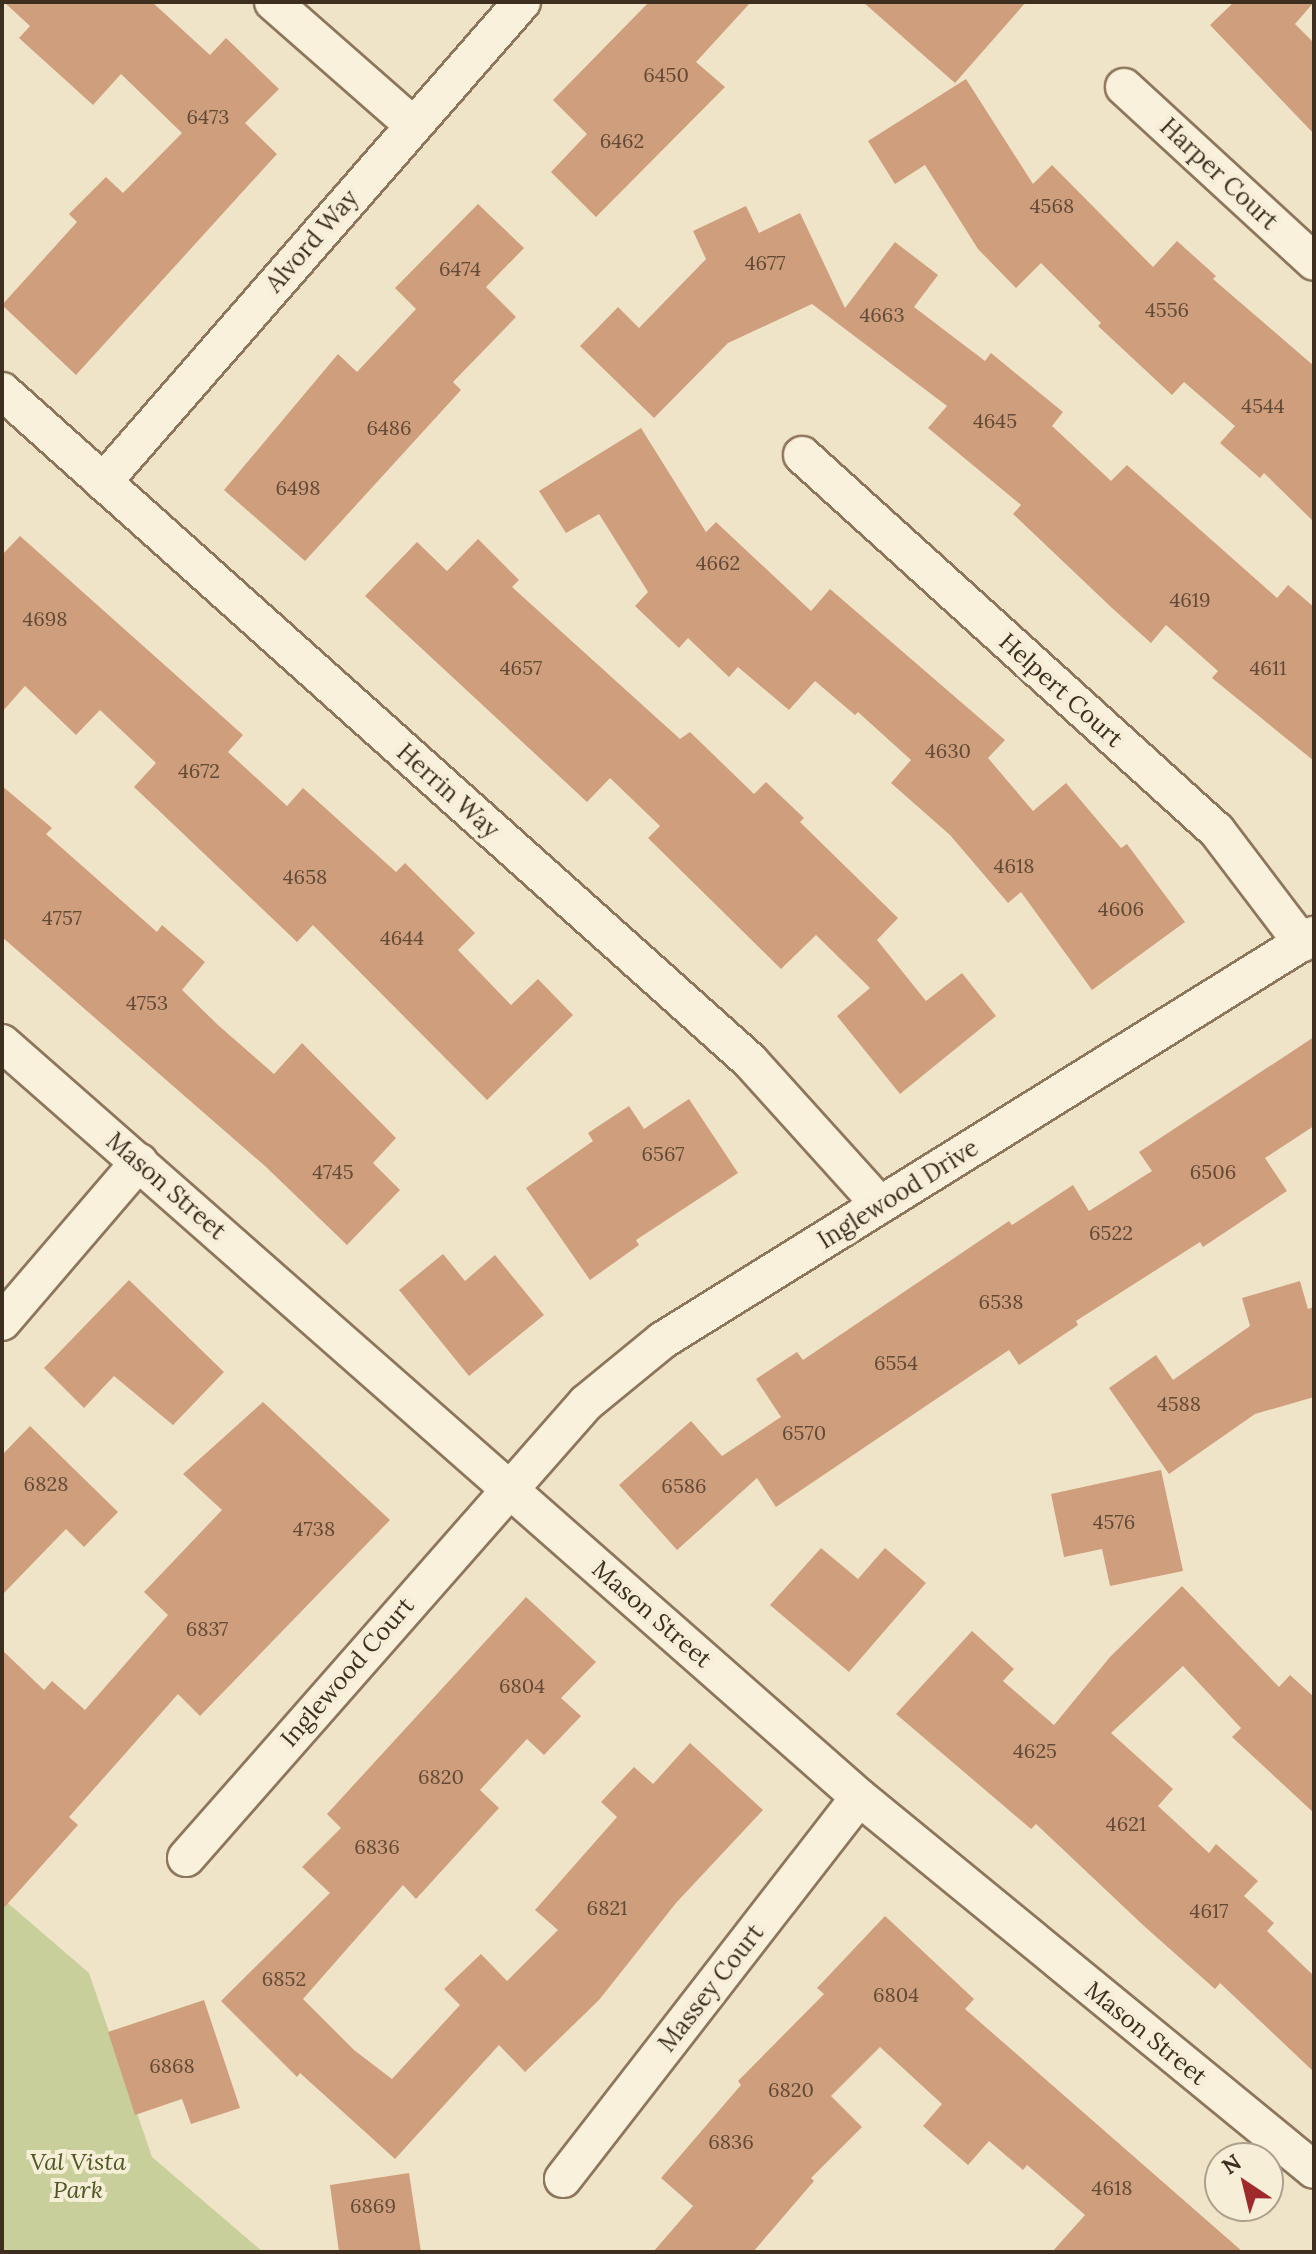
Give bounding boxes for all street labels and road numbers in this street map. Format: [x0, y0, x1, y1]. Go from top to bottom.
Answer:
street label: Harper Court [1154, 112, 1284, 236]
street label: Alvord Way [260, 184, 364, 298]
street label: Helpert Court [993, 627, 1129, 753]
street label: Herrin Way [391, 738, 505, 844]
street label: Mason Street [101, 1126, 231, 1246]
street label: Inglewood Drive [813, 1133, 983, 1255]
street label: Mason Street [587, 1554, 717, 1674]
street label: Inglewood Court [274, 1591, 420, 1753]
street label: Massey Court [652, 1919, 770, 2057]
street label: Mason Street [1079, 1975, 1213, 2091]

